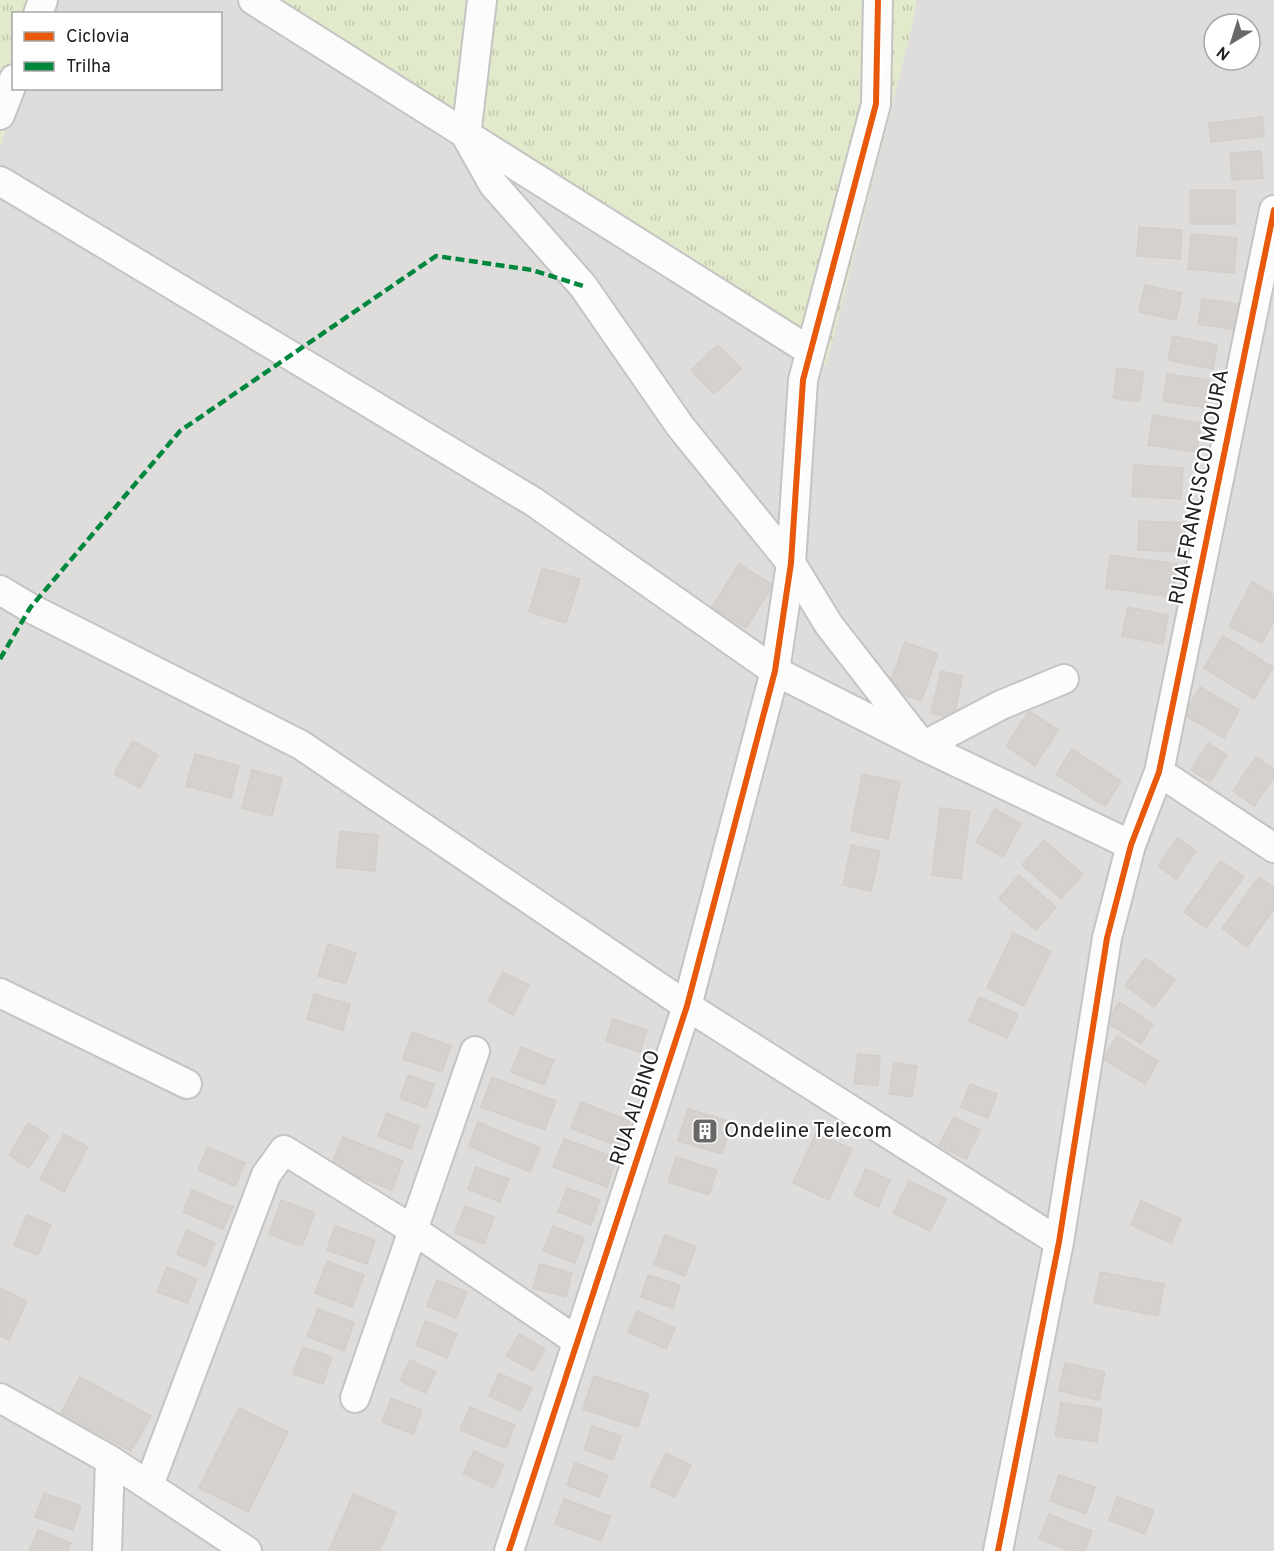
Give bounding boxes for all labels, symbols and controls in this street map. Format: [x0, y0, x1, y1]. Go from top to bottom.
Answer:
legend [12, 12, 222, 90]
north arrow [1202, 12, 1262, 72]
text: Ciclovia [66, 26, 129, 49]
text: N [1213, 41, 1235, 64]
text: Trilha [66, 56, 111, 79]
street label: RUA FRANCISCO MOURA [1164, 367, 1236, 607]
street label: RUA ALBINO [605, 1047, 667, 1169]
building icon: Ondeline Telecom [690, 1116, 720, 1146]
place label: Ondeline Telecom [724, 1118, 892, 1145]

